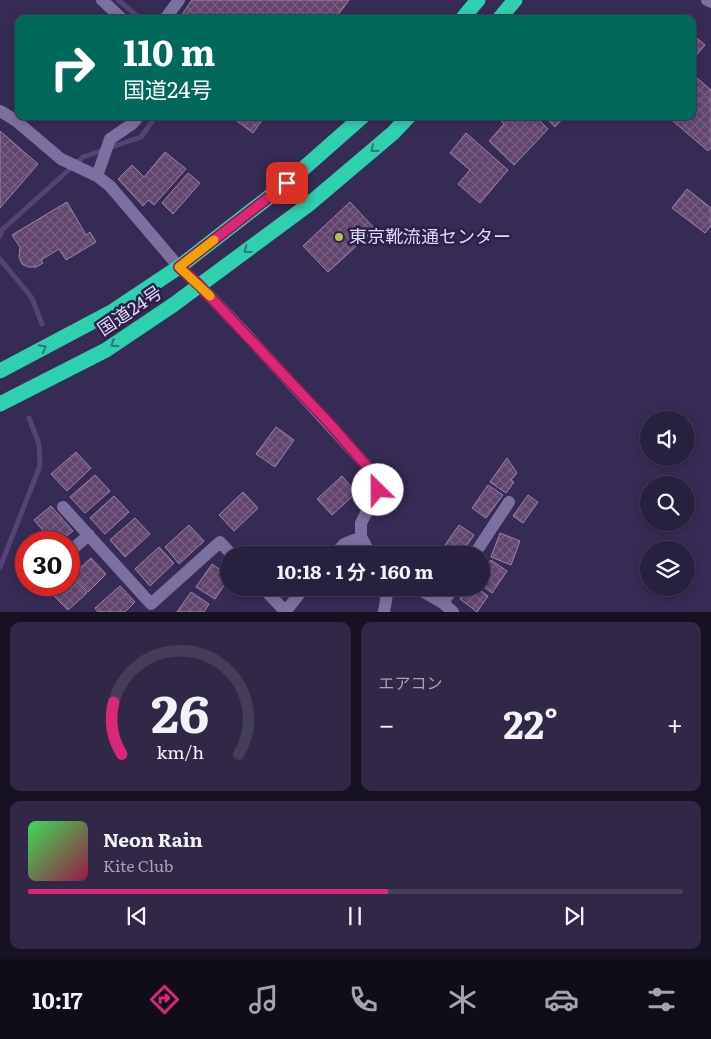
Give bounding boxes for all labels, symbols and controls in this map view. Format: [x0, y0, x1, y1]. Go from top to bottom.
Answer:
text: 110 m [123, 25, 215, 77]
icon: right [40, 35, 105, 100]
text: 国道24号 [123, 72, 212, 105]
one-way arrow [370, 144, 379, 153]
pin [266, 162, 308, 204]
icon: arrive [273, 169, 301, 197]
place label: 東京靴流通センター [349, 222, 511, 249]
marker: 東京靴流通センター [333, 231, 345, 243]
one-way arrow [244, 245, 253, 253]
street label: 国道24号 [91, 278, 167, 341]
one-way arrow [110, 338, 119, 348]
one-way arrow [38, 344, 47, 354]
map controls [640, 411, 695, 596]
button: sound [640, 411, 695, 466]
position arrow [351, 463, 403, 515]
button: search [640, 476, 695, 531]
speed limit sign: 30 [15, 531, 80, 596]
button: layers [640, 541, 695, 596]
text: 10:18 · 1 分 · 160 m [277, 557, 433, 585]
text: エアコン [379, 670, 443, 694]
text: 26 [151, 671, 209, 749]
text: 22° [503, 694, 558, 751]
text: − [379, 702, 395, 744]
text: + [667, 702, 683, 744]
text: km/h [156, 738, 204, 765]
text: Neon Rain [103, 825, 203, 853]
text: Kite Club [103, 853, 174, 877]
icon: previous [123, 902, 151, 930]
icon: pause [341, 902, 369, 930]
icon: next [560, 902, 588, 930]
icon: directions [147, 982, 182, 1017]
icon: music [246, 982, 281, 1017]
icon: phone [346, 982, 381, 1017]
icon: climate [445, 982, 480, 1017]
icon: car [544, 982, 579, 1017]
icon: filters [644, 982, 679, 1017]
text: 10:17 [32, 983, 82, 1016]

